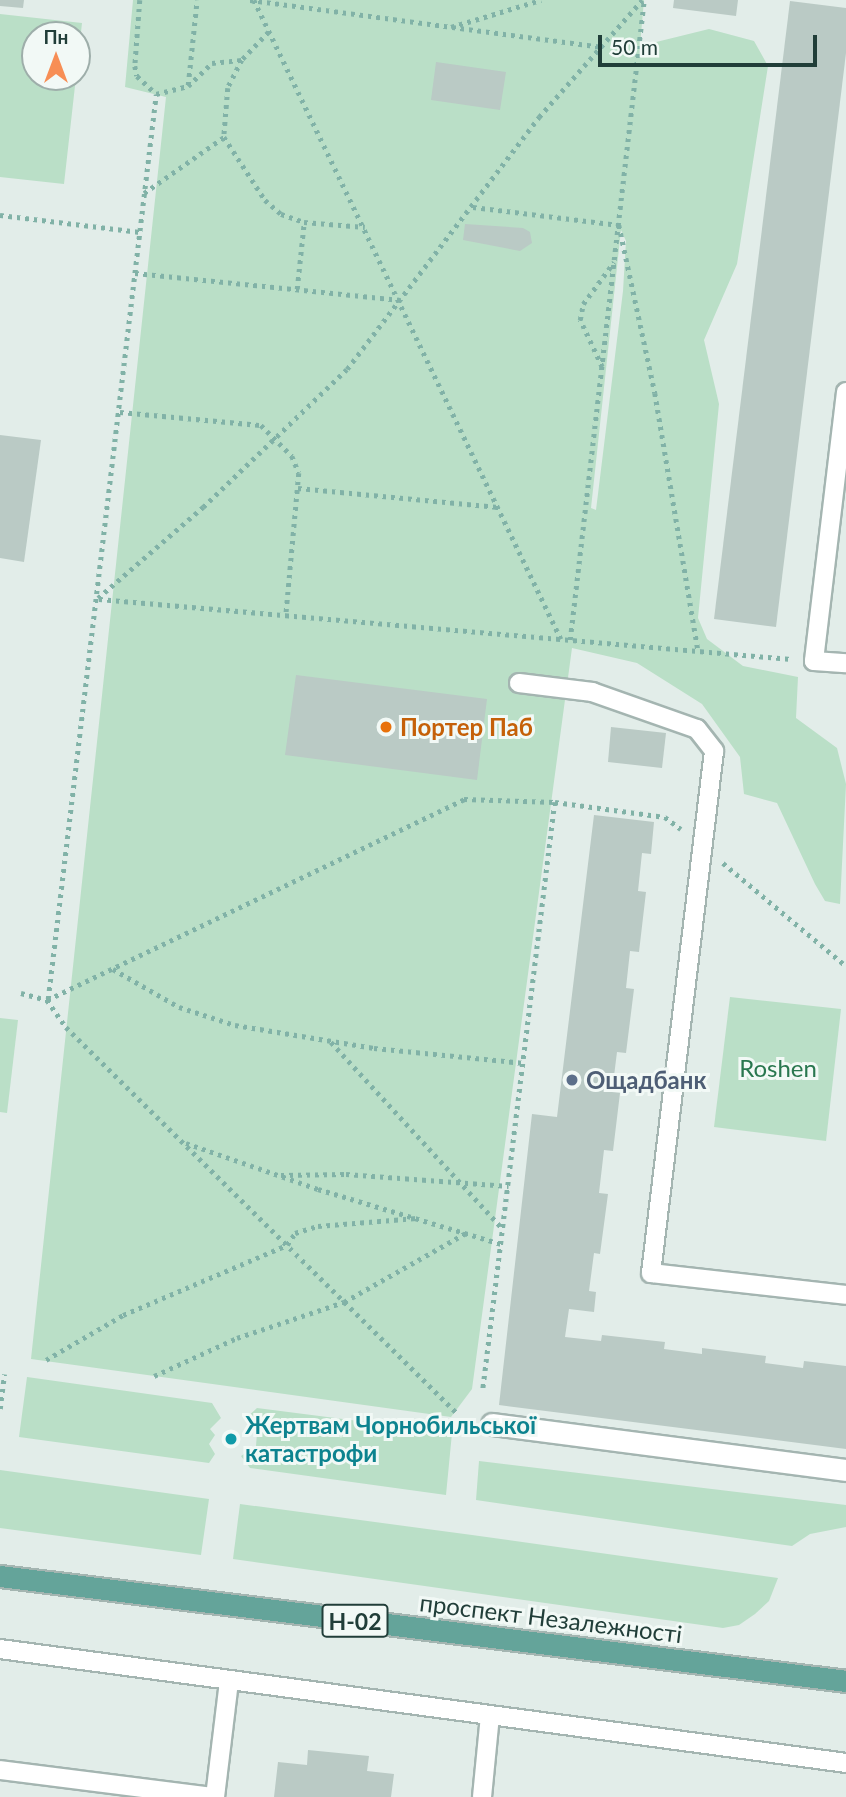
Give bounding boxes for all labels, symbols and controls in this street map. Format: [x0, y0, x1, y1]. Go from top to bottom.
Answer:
north arrow [21, 21, 91, 91]
scale bar [601, 21, 820, 65]
text: Пн [44, 25, 68, 48]
text: 50 m [611, 34, 658, 59]
place label: Портер Паб [400, 713, 533, 741]
marker: Портер Паб [378, 719, 394, 735]
park label: Roshen [739, 1054, 817, 1082]
place label: Ощадбанк [586, 1066, 706, 1094]
marker: Ощадбанк [564, 1072, 580, 1088]
place label: Жертвам Чорнобильської катастрофи [245, 1411, 536, 1467]
marker: Жертвам Чорнобильської катастрофи [223, 1431, 239, 1447]
street label: проспект Незалежності [418, 1588, 684, 1648]
road number: Н-02 [320, 1602, 390, 1640]

